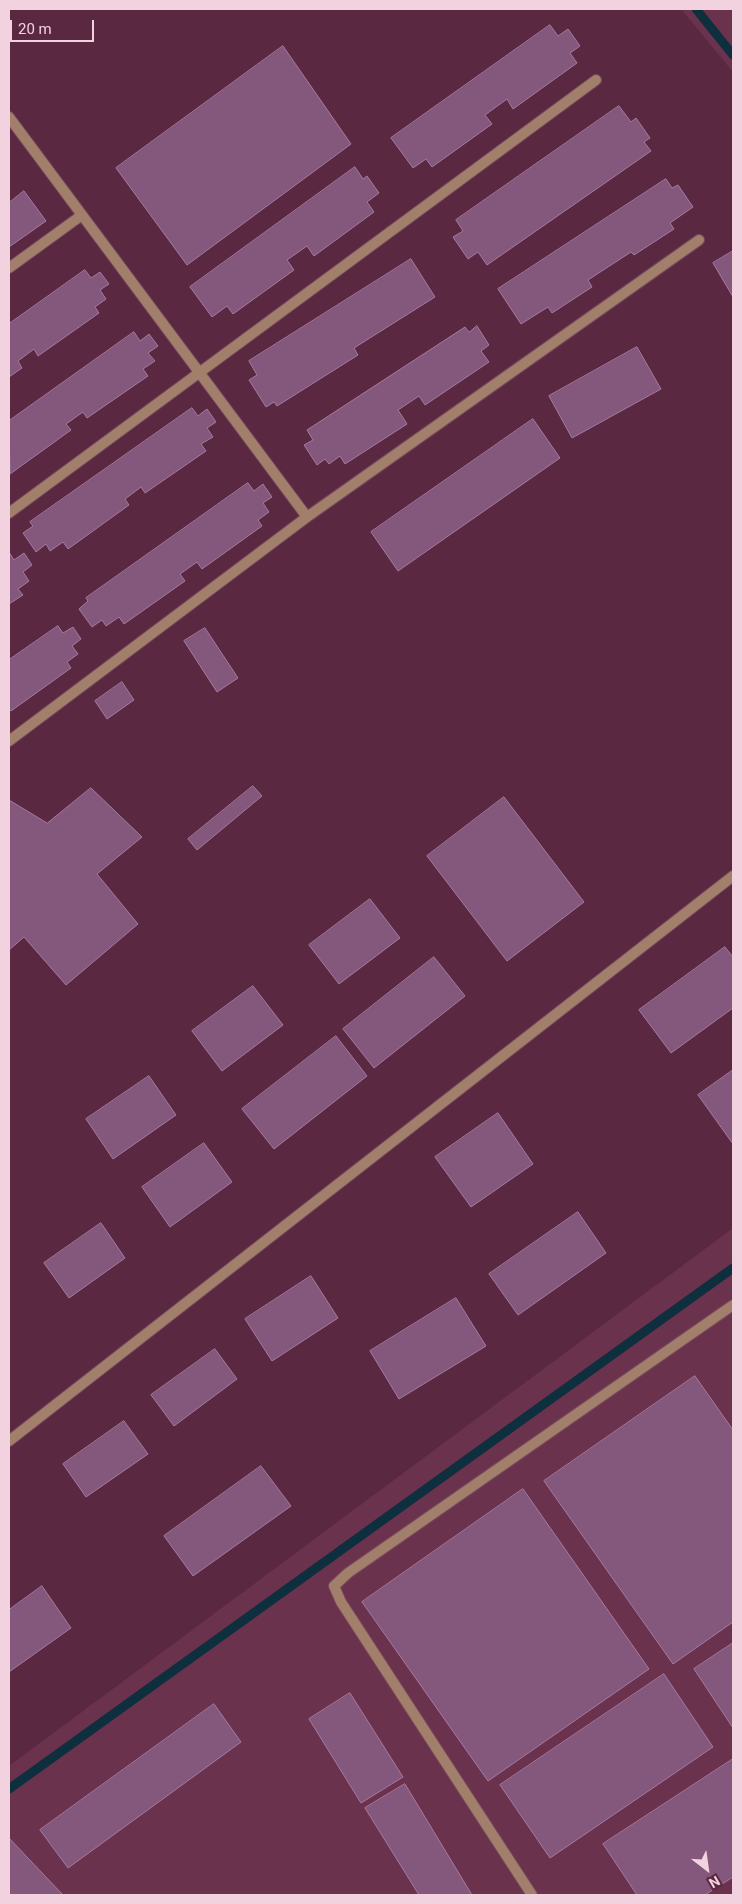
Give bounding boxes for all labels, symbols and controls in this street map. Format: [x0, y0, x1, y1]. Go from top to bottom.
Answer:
scale bar [12, 10, 96, 42]
text: 20 m [18, 20, 52, 38]
north arrow [682, 1844, 732, 1894]
text: N [706, 1873, 723, 1891]

